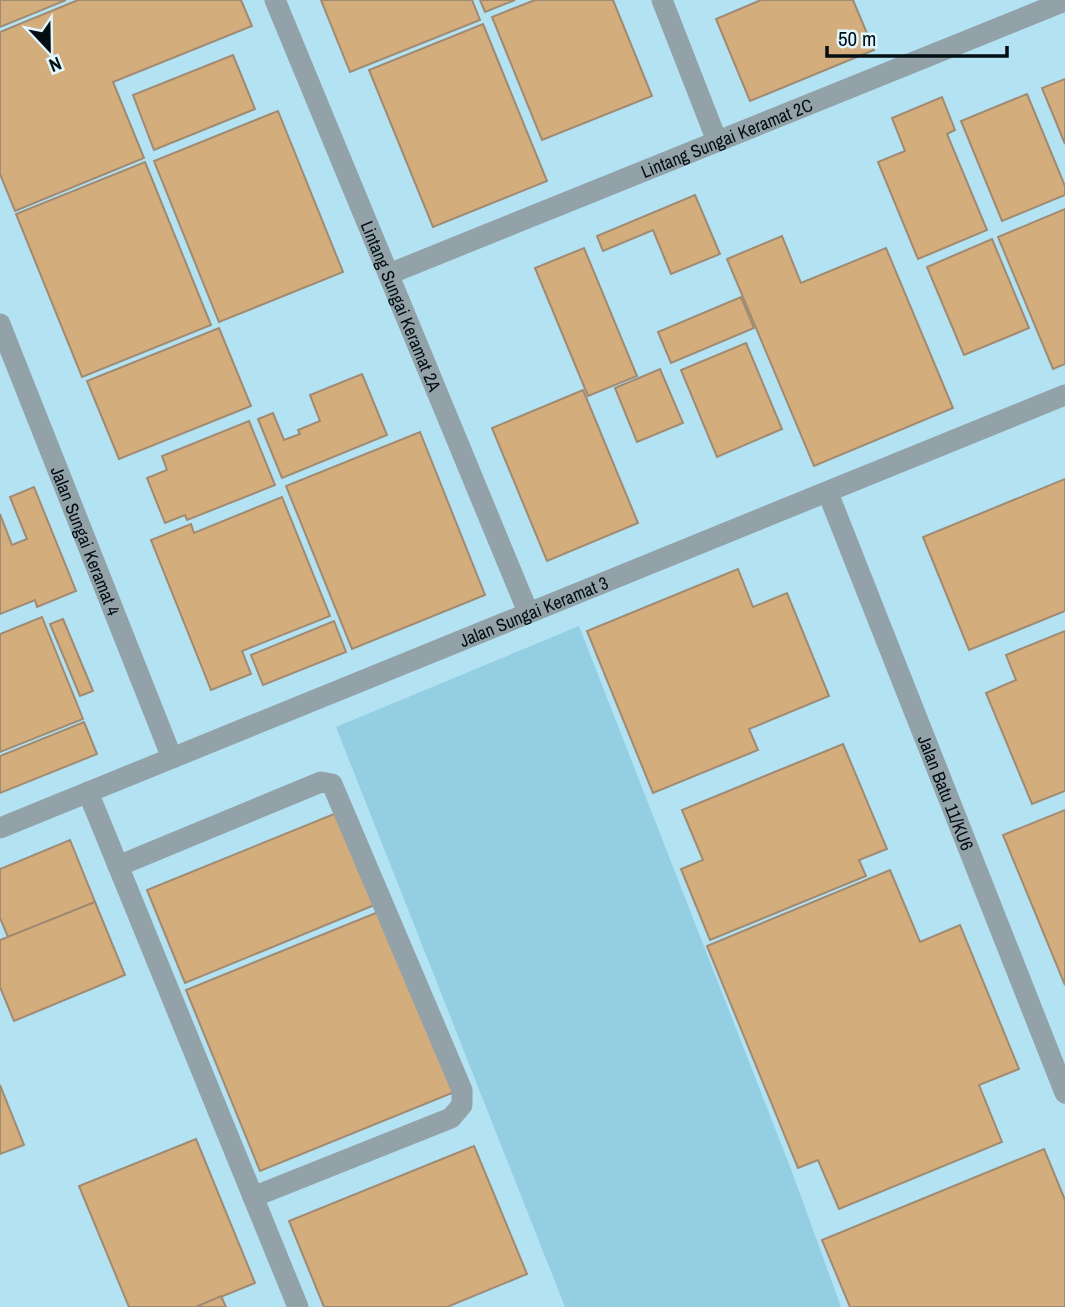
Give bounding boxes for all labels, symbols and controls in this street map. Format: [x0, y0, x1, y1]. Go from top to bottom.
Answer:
north arrow [14, 14, 84, 84]
scale bar [827, 14, 1007, 58]
text: 50 m [838, 24, 876, 53]
text: N [45, 51, 65, 79]
street label: Lintang Sungai Keramat 2C [637, 92, 816, 184]
street label: Lintang Sungai Keramat 2A [355, 217, 448, 395]
street label: Jalan Sungai Keramat 4 [45, 462, 127, 619]
street label: Jalan Sungai Keramat 3 [455, 570, 612, 652]
street label: Jalan Batu 11/KU6 [912, 731, 980, 854]

